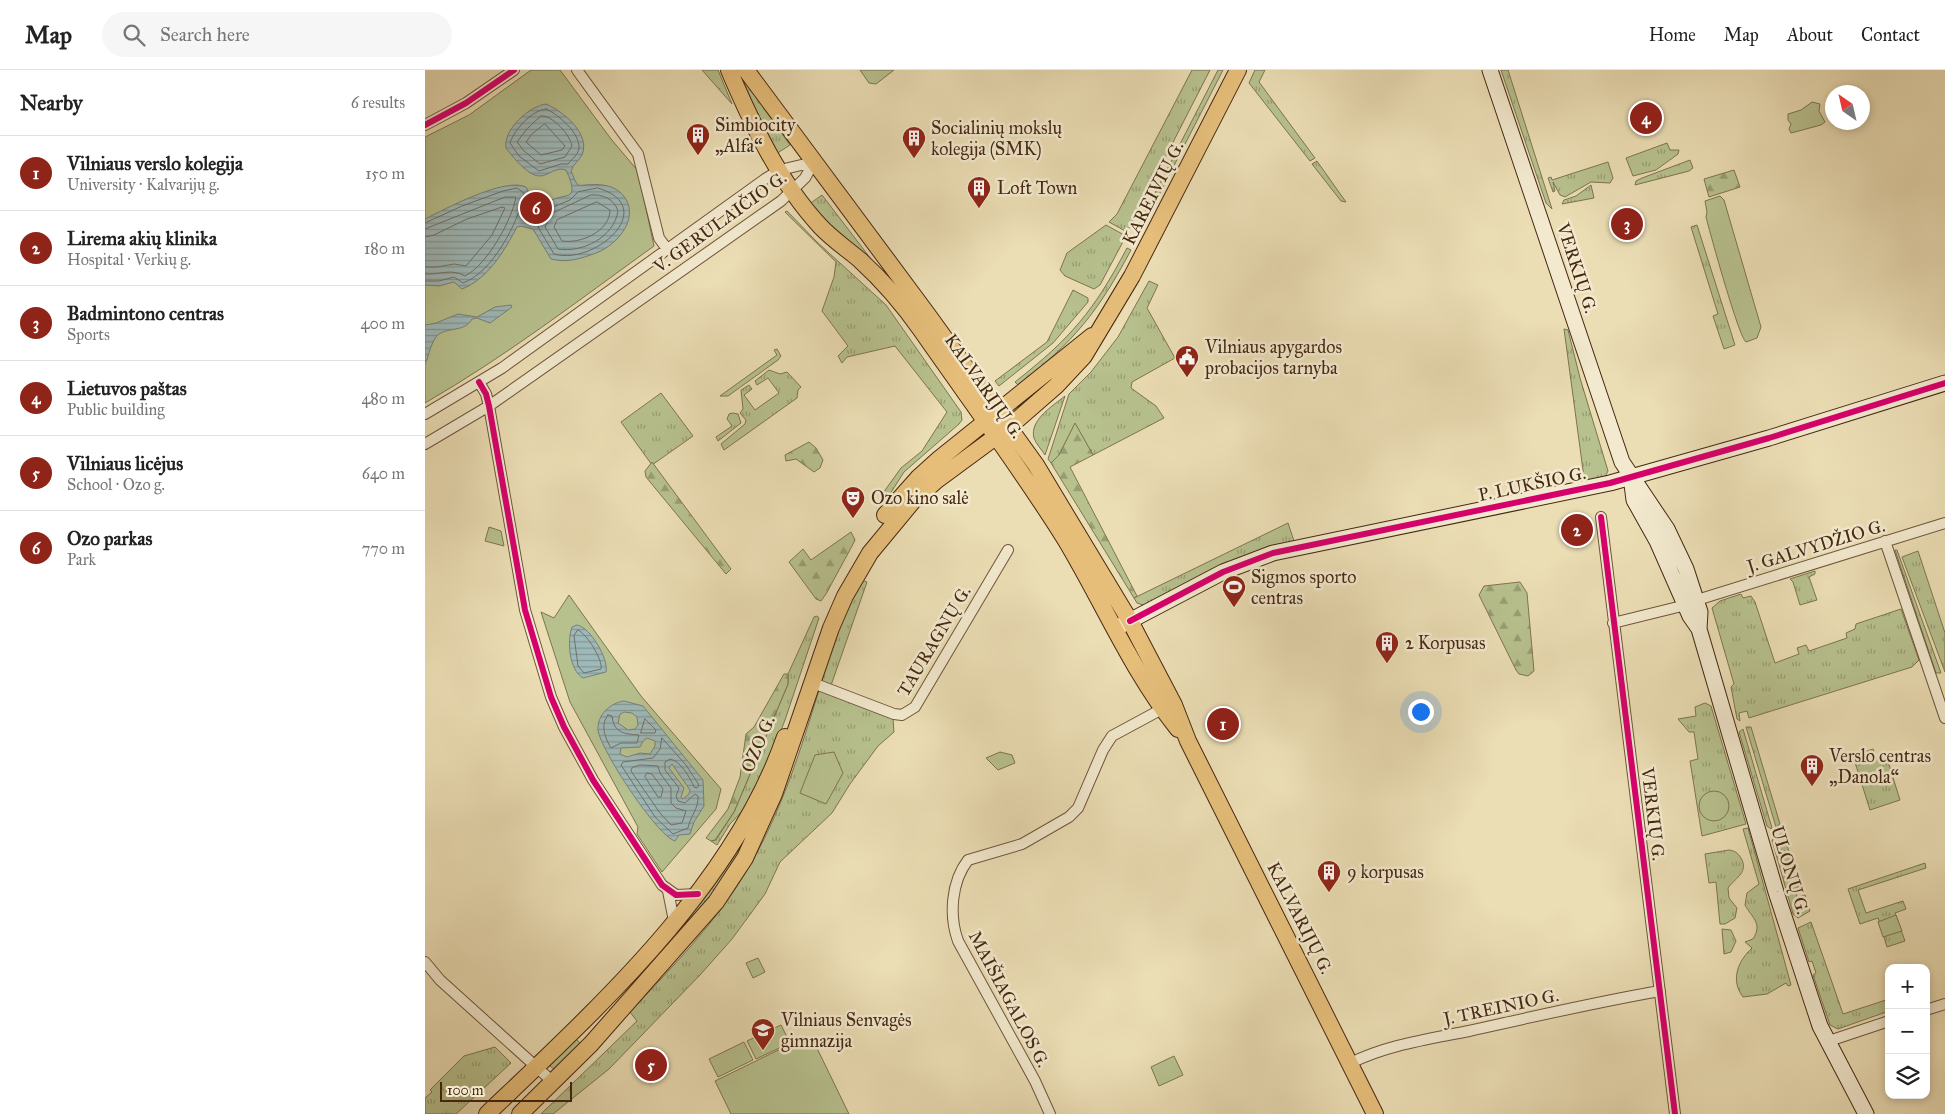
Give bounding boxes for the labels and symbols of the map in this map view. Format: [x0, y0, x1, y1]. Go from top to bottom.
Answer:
north arrow [1825, 85, 1870, 130]
pin: 4 [1630, 99, 1662, 137]
place label: Simbiocity „Alfa“ [715, 114, 796, 157]
place label: Socialinių mokslų kolegija (SMK) [931, 117, 1062, 161]
building icon: Simbiocity „Alfa“ [685, 122, 711, 156]
building icon: Socialinių mokslų kolegija (SMK) [901, 125, 927, 159]
street label: KAREIVIŲ G. [1117, 138, 1189, 248]
street label: V. GERULAIČIO G. [648, 166, 791, 278]
building icon: Loft Town [966, 175, 992, 209]
place label: Loft Town [997, 177, 1078, 199]
pin: 6 [520, 189, 552, 227]
pin: 3 [1611, 205, 1643, 243]
street label: VERKIŲ G. [1552, 219, 1602, 316]
street label: KALVARIJŲ G. [939, 329, 1028, 443]
place label: Vilniaus apygardos probacijos tarnyba [1204, 336, 1342, 379]
public building icon: Vilniaus apygardos probacijos tarnyba [1174, 344, 1200, 378]
street label: P. LUKŠIO G. [1476, 461, 1588, 506]
theatre icon: Ozo kino salė [840, 485, 866, 519]
place label: Ozo kino salė [871, 487, 969, 509]
pin: 2 [1561, 511, 1593, 549]
street label: J. GALVYDŽIO G. [1742, 513, 1888, 579]
place label: Sigmos sporto centras [1251, 566, 1356, 609]
sports icon: Sigmos sporto centras [1221, 574, 1247, 608]
street label: TAURAGNŲ G. [892, 582, 976, 700]
building icon: 2 Korpusas [1374, 630, 1400, 664]
place label: 2 Korpusas [1405, 632, 1486, 654]
your location [1408, 699, 1434, 725]
pin: 1 [1207, 705, 1239, 743]
street label: OZO G. [736, 712, 780, 776]
place label: Verslo centras „Danola“ [1828, 745, 1931, 788]
building icon: Verslo centras „Danola“ [1799, 753, 1825, 787]
street label: VERKIŲ G. [1636, 765, 1670, 862]
street label: ULONŲ G. [1766, 823, 1814, 917]
street label: KALVARIJŲ G. [1261, 858, 1338, 978]
building icon: 9 korpusas [1316, 859, 1342, 893]
place label: 9 korpusas [1347, 861, 1424, 883]
street label: MAIŠIAGALOS G. [964, 927, 1055, 1071]
street label: J. TREINIO G. [1439, 984, 1561, 1031]
place label: Vilniaus Senvagės gimnazija [780, 1009, 912, 1053]
school or university icon: Vilniaus Senvagės gimnazija [750, 1017, 776, 1051]
pin: 5 [635, 1046, 667, 1084]
scale bar [440, 1079, 573, 1102]

